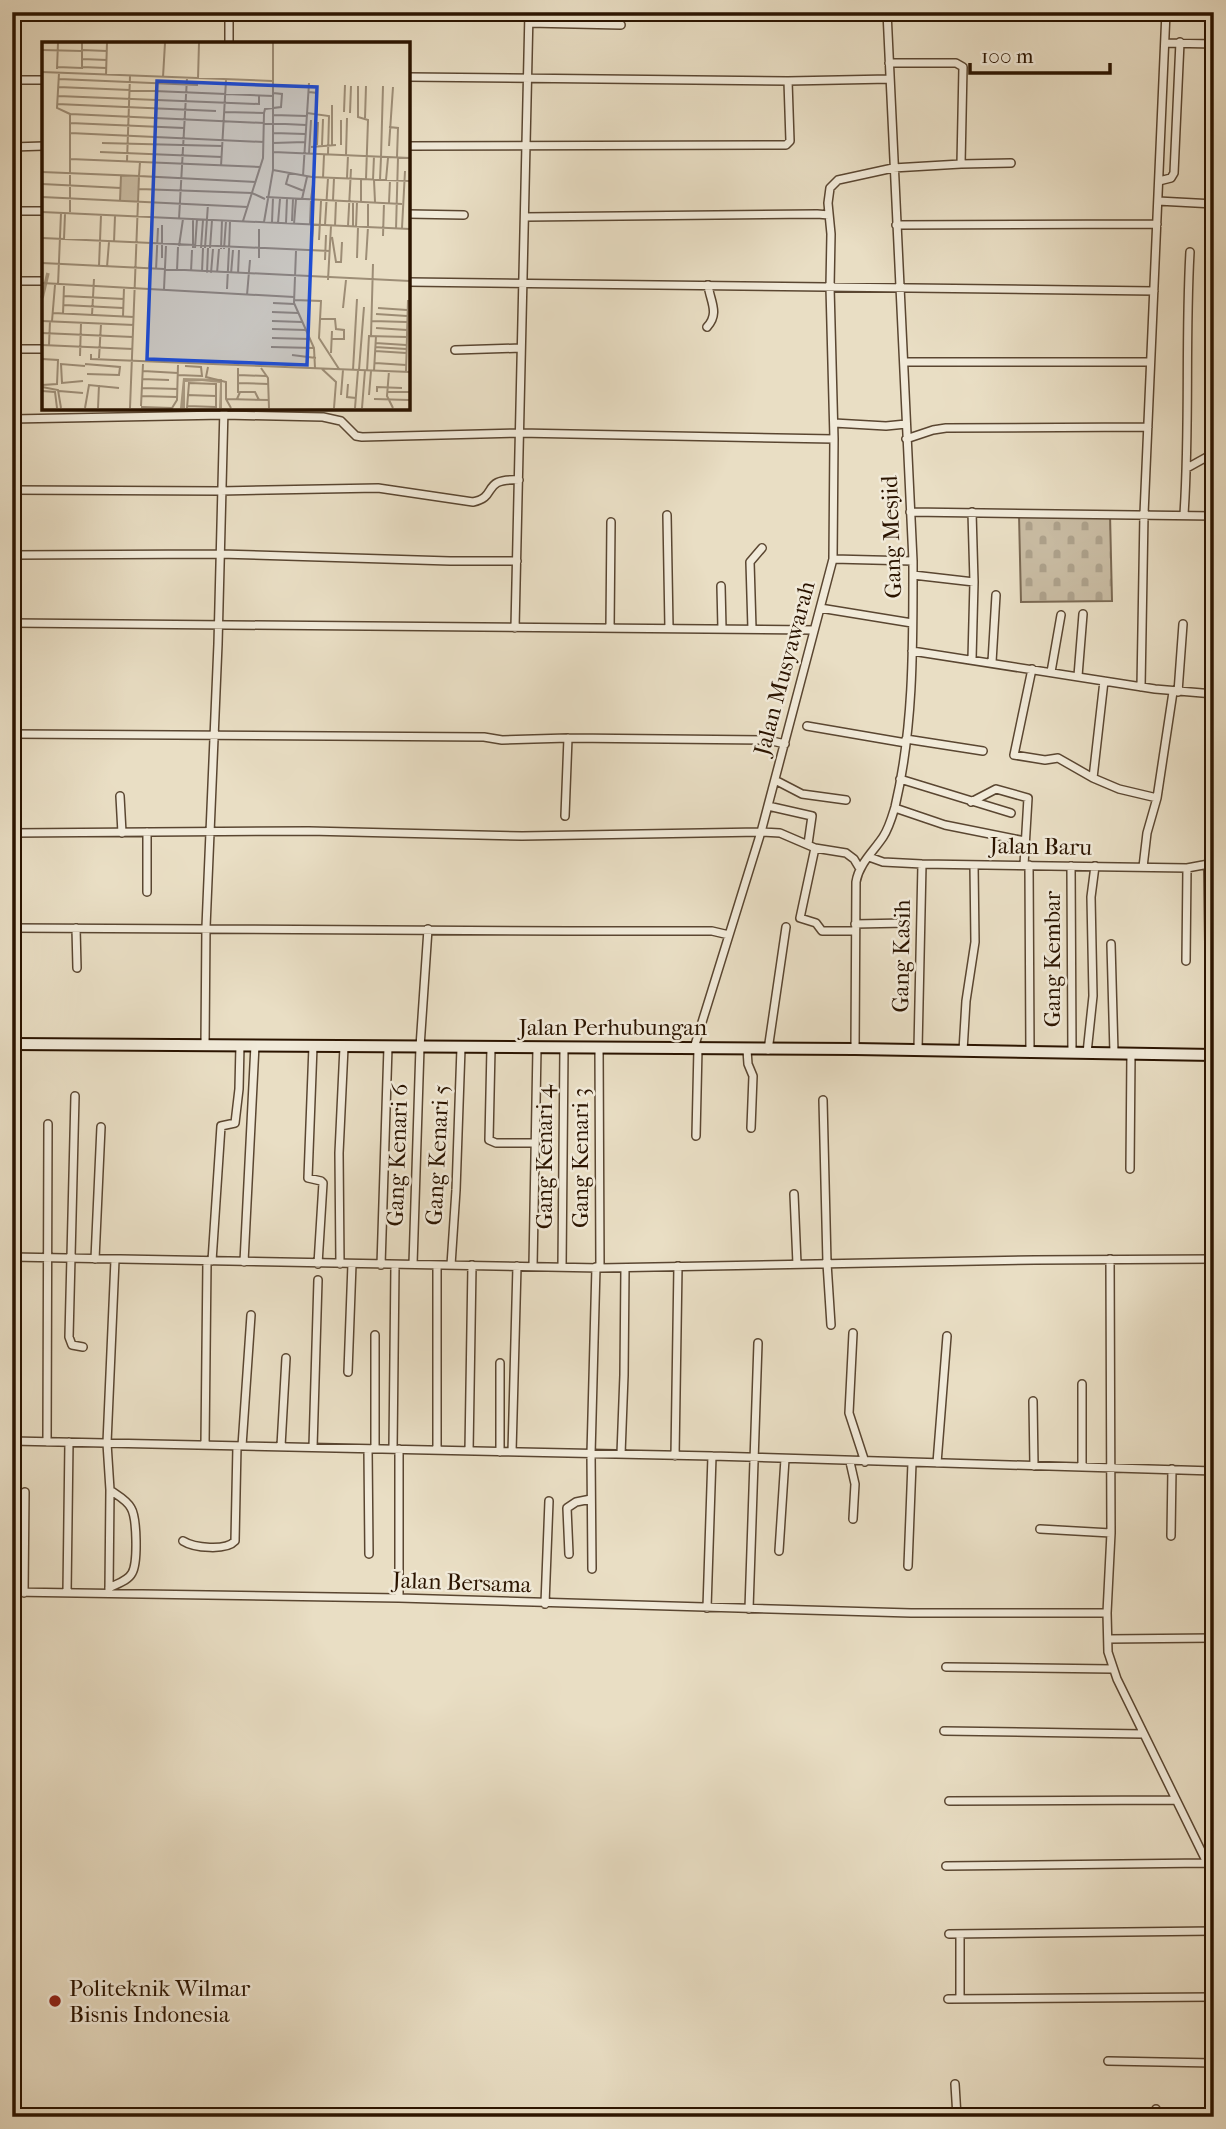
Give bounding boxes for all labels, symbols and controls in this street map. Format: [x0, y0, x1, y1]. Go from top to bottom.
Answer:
scale bar [970, 32, 1110, 76]
inset map [42, 42, 410, 410]
text: 100 m [981, 44, 1034, 68]
street label: Gang Mesjid [876, 474, 907, 599]
street label: Jalan Musyawarah [748, 578, 821, 760]
street label: Jalan Baru [987, 832, 1092, 861]
street label: Gang Kembar [1039, 890, 1066, 1027]
street label: Gang Kasih [887, 899, 916, 1013]
street label: Jalan Perhubungan [517, 1014, 708, 1041]
street label: Gang Kenari 6 [382, 1082, 414, 1227]
street label: Gang Kenari 4 [531, 1083, 558, 1229]
street label: Gang Kenari 5 [420, 1084, 455, 1226]
street label: Gang Kenari 3 [567, 1088, 594, 1228]
street label: Jalan Bersama [390, 1567, 532, 1598]
place label: Politeknik Wilmar Bisnis Indonesia [69, 1975, 251, 2028]
marker: Politeknik Wilmar Bisnis Indonesia [47, 1993, 63, 2009]

